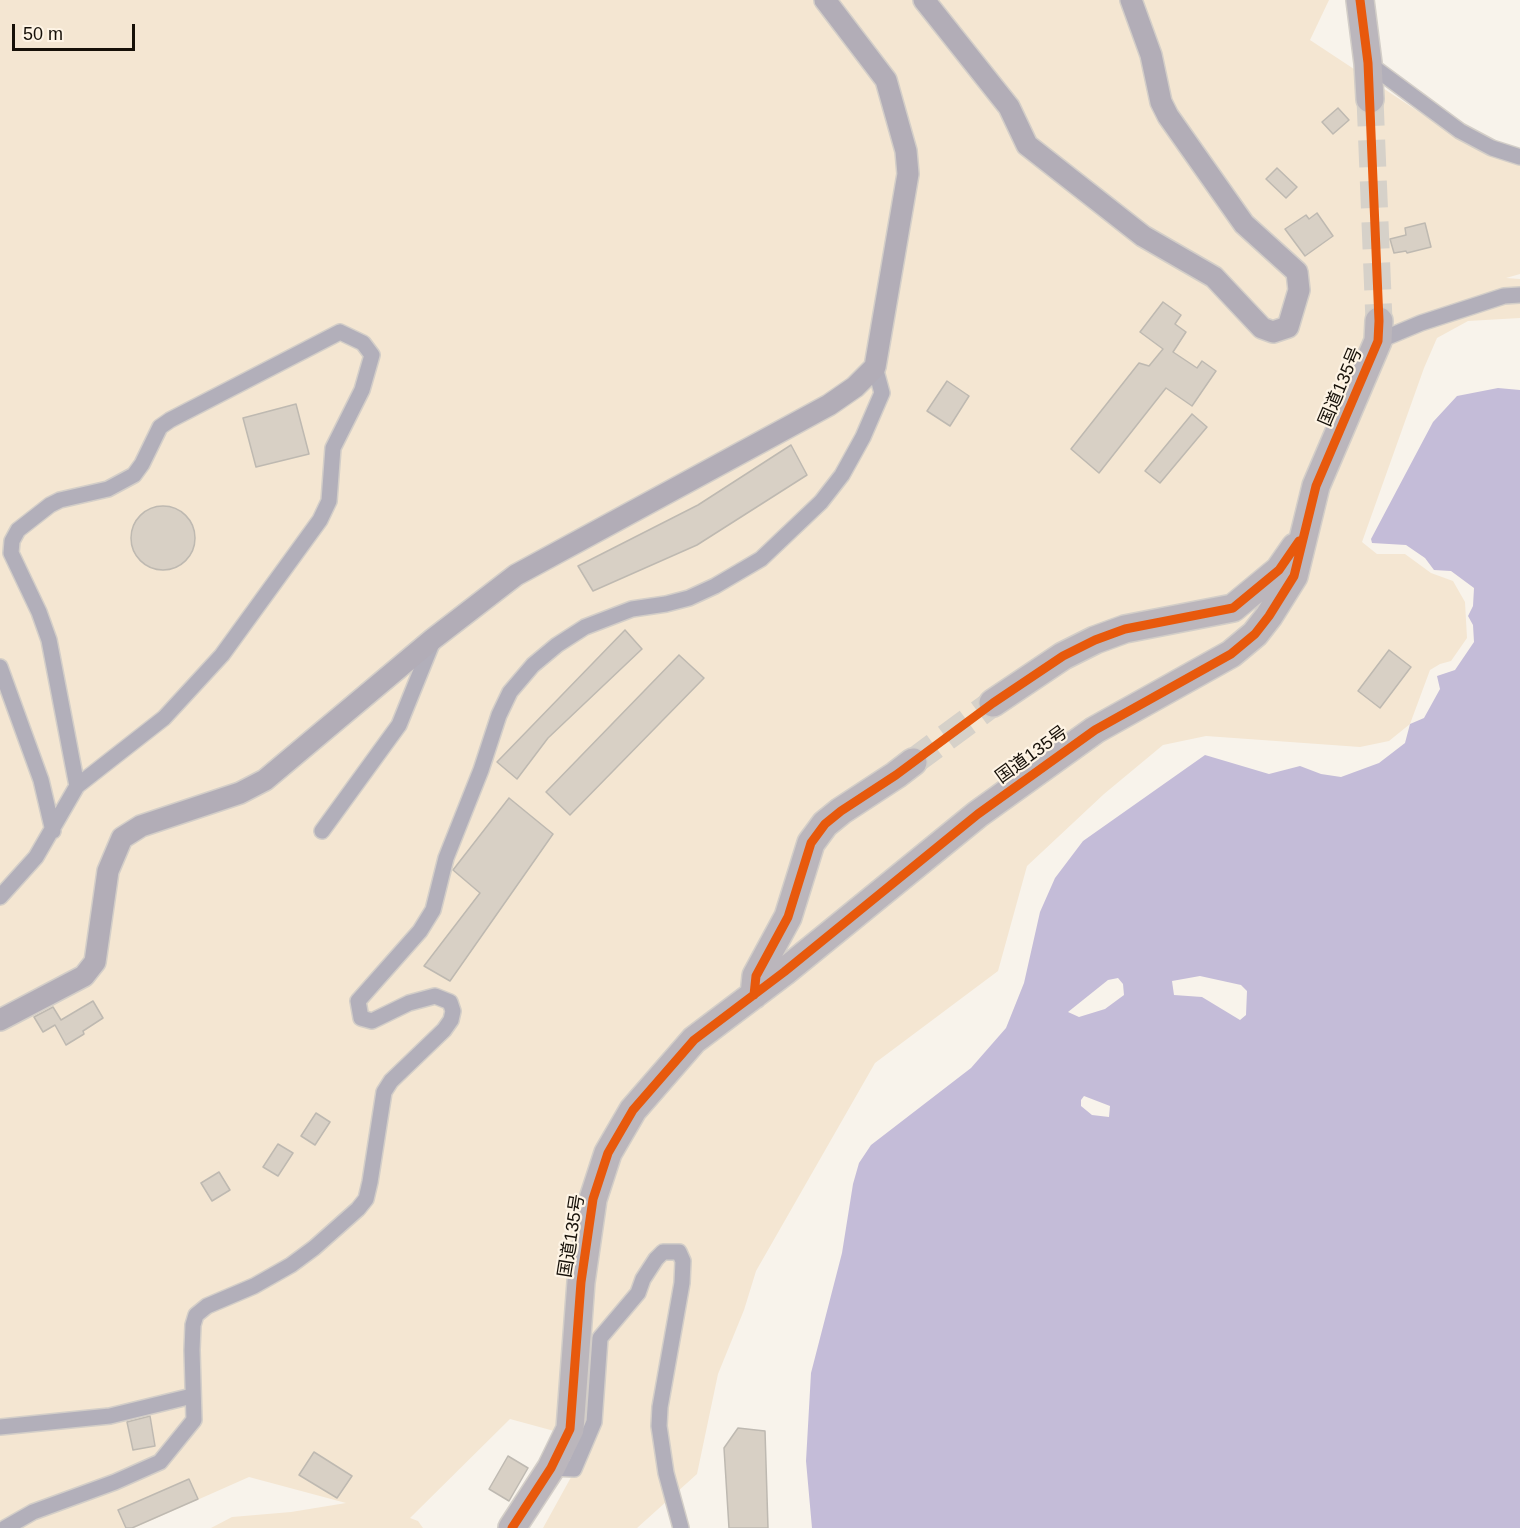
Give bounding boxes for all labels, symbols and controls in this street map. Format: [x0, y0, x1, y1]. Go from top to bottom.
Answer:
scale bar [15, 12, 138, 50]
text: 50 m [23, 24, 63, 44]
street label: 国道135号 [1315, 344, 1367, 430]
street label: 国道135号 [992, 722, 1072, 788]
street label: 国道135号 [555, 1193, 589, 1279]

